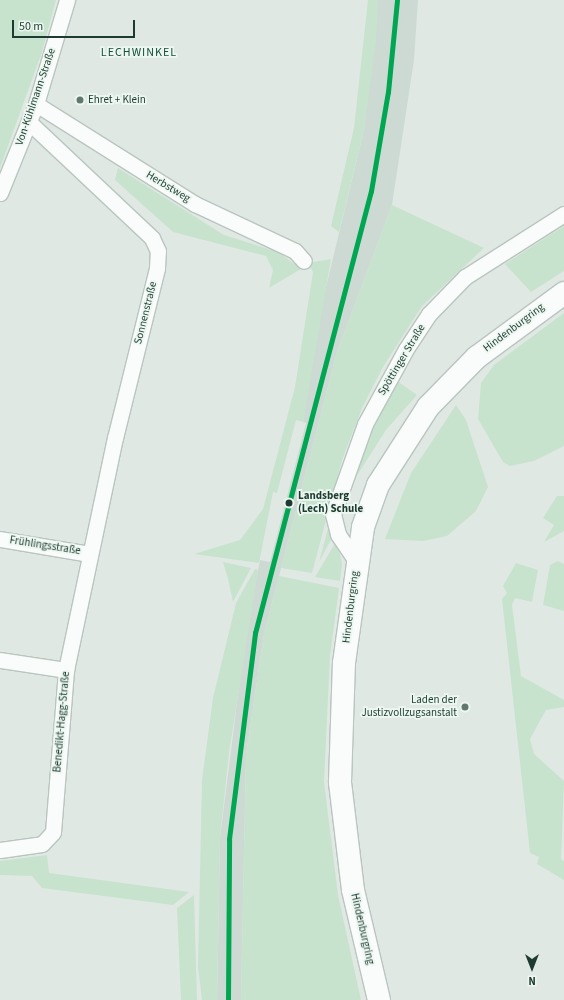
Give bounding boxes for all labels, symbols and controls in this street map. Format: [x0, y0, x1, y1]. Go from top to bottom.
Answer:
scale bar [14, 12, 137, 38]
text: 50 m [19, 18, 43, 35]
district label: LECHWINKEL [101, 46, 177, 60]
street label: Von-Kühlmann-Straße [13, 47, 59, 147]
place label: Ehret + Klein [88, 93, 146, 107]
marker: Ehret + Klein [75, 95, 85, 105]
street label: Herbstweg [143, 169, 193, 205]
street label: Sonnenstraße [132, 280, 160, 346]
street label: Hindenburgring [481, 301, 547, 355]
street label: Spöttinger Straße [376, 322, 428, 398]
place label: Landsberg (Lech) Schule [298, 490, 363, 516]
marker: Landsberg (Lech) Schule [282, 496, 296, 510]
street label: Frühlingsstraße [9, 534, 81, 558]
street label: Hindenburgring [340, 570, 362, 644]
street label: Benedikt-Hagg-Straße [51, 671, 73, 773]
place label: Laden der Justizvollzugsanstalt [361, 694, 457, 720]
marker: Laden der Justizvollzugsanstalt [460, 702, 470, 712]
street label: Hindenburgring [347, 892, 377, 966]
north arrow [512, 948, 552, 988]
text: N [528, 973, 536, 988]

